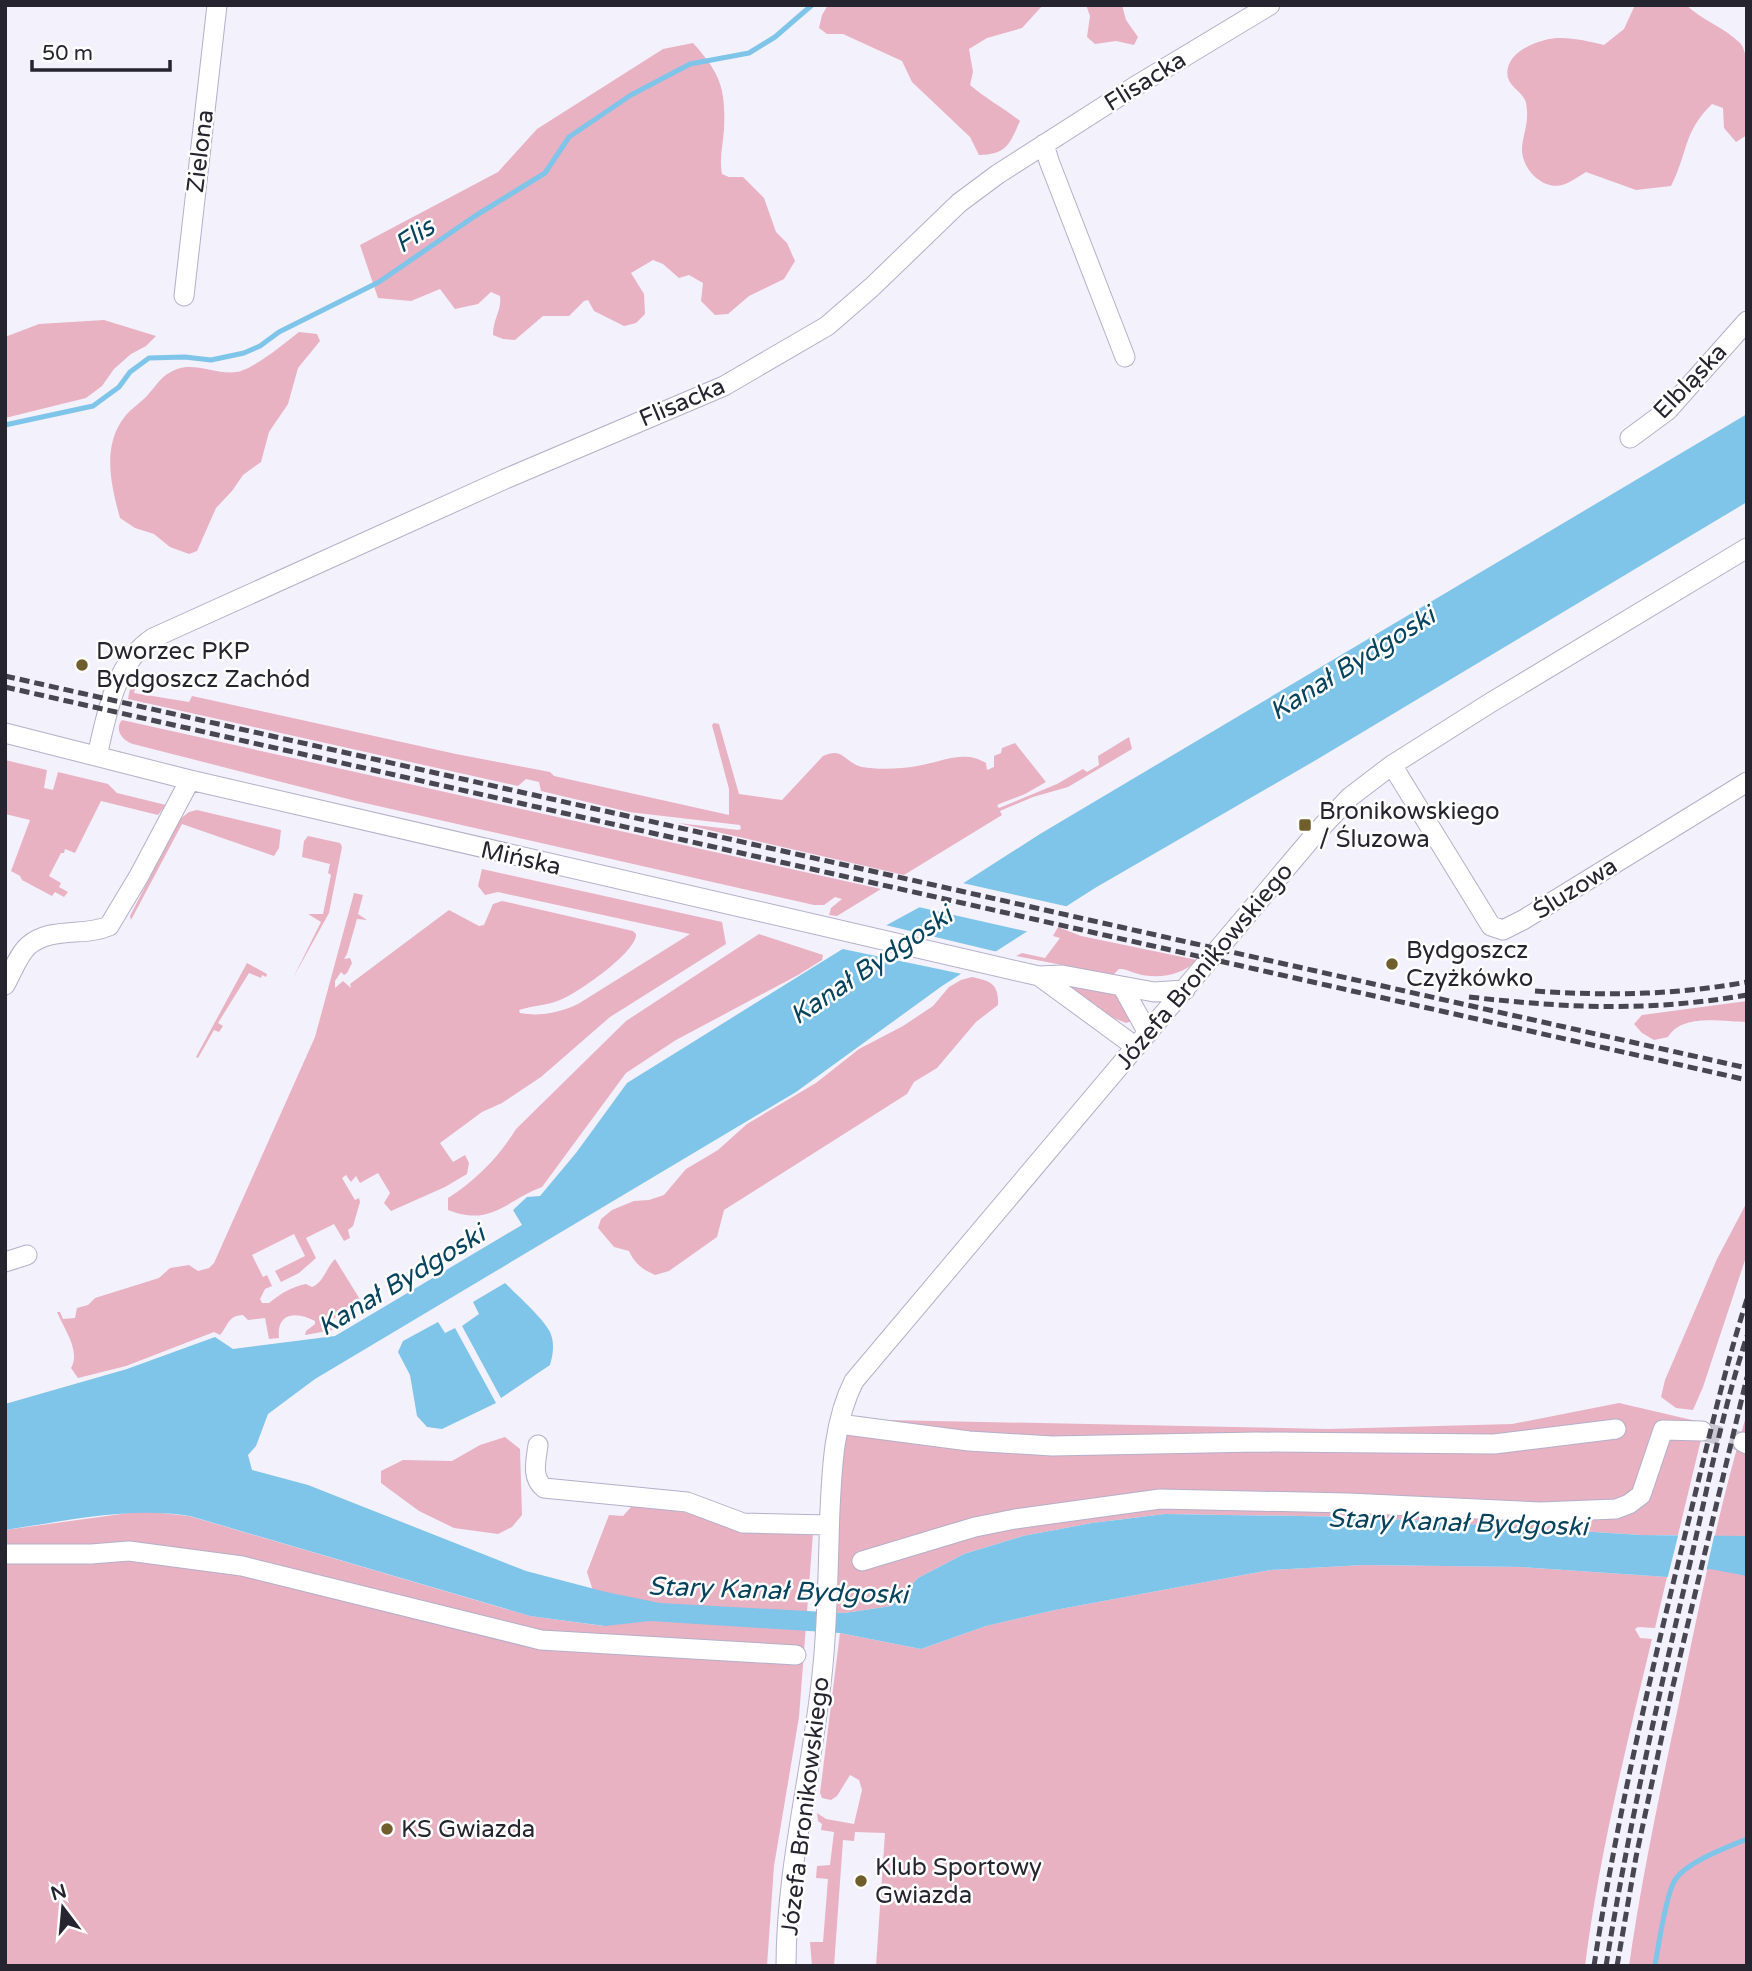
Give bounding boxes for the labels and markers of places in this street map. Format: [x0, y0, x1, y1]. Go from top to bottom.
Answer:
place label: Dworzec PKP Bydgoszcz Zachód [96, 637, 310, 694]
marker: Dworzec PKP Bydgoszcz Zachód [74, 657, 90, 673]
place label: Bronikowskiego / Śluzowa [1319, 797, 1500, 854]
marker: Bronikowskiego / Śluzowa [1297, 817, 1313, 833]
place label: Bydgoszcz Czyżkówko [1406, 936, 1533, 993]
marker: Bydgoszcz Czyżkówko [1384, 956, 1400, 972]
place label: KS Gwiazda [401, 1815, 535, 1844]
marker: KS Gwiazda [379, 1821, 395, 1837]
place label: Klub Sportowy Gwiazda [875, 1853, 1042, 1910]
marker: Klub Sportowy Gwiazda [853, 1873, 869, 1889]

